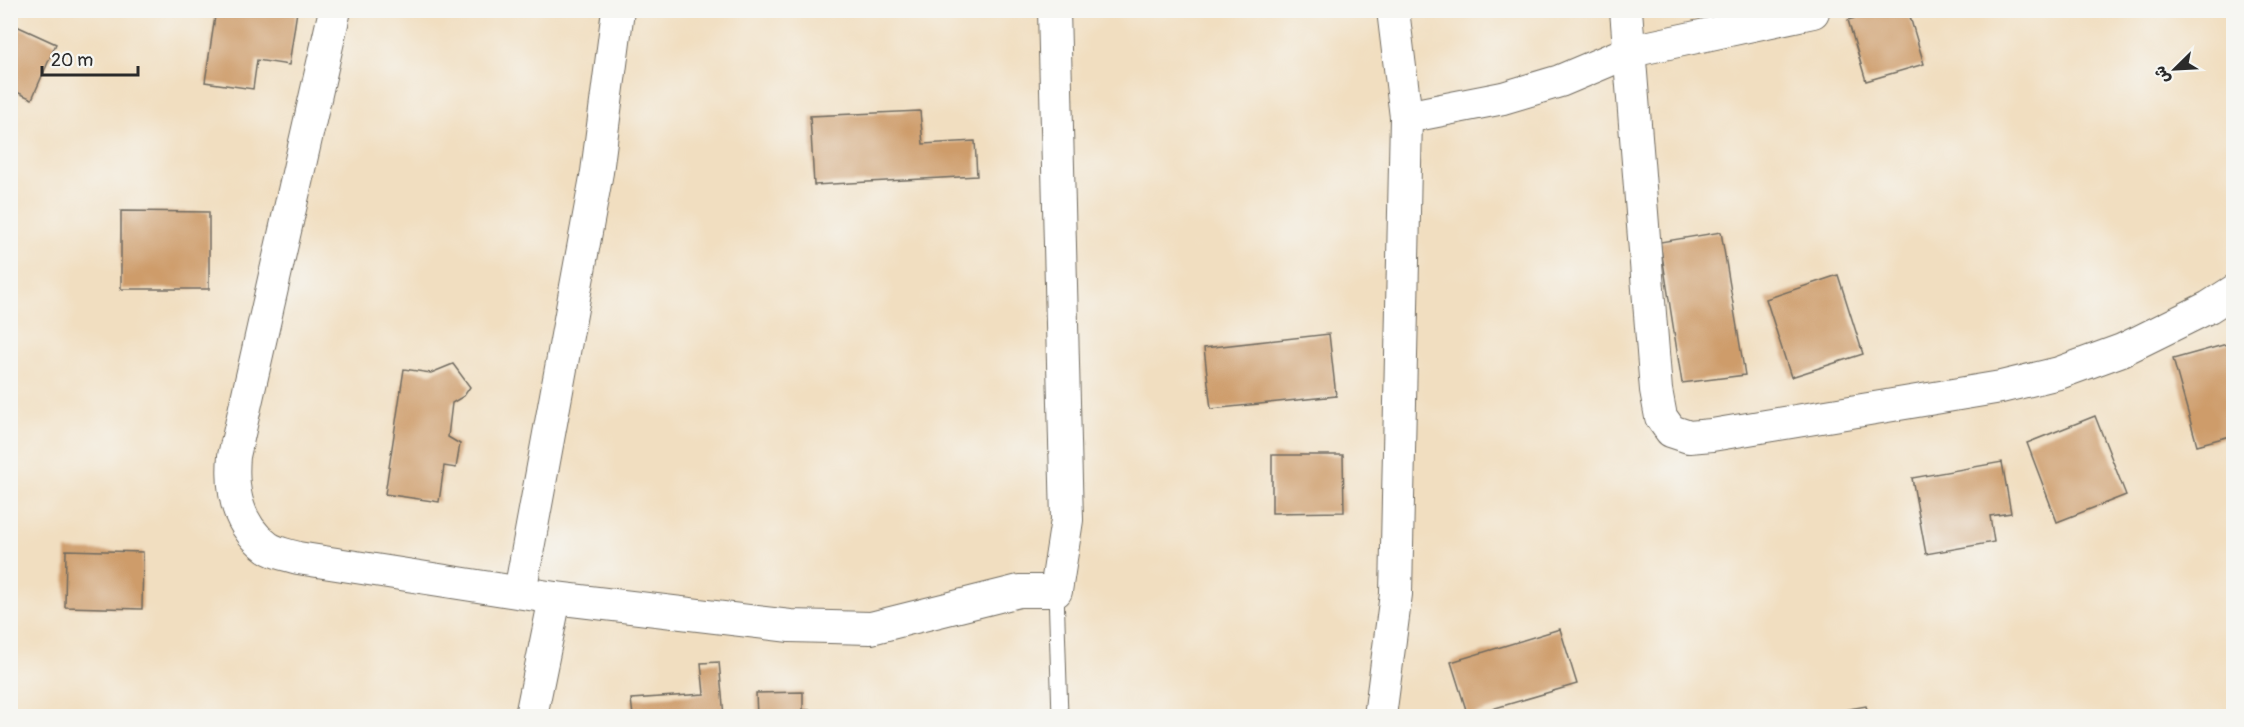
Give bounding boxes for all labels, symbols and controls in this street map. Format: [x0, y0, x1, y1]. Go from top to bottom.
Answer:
scale bar [42, 39, 138, 77]
north arrow [2145, 39, 2205, 99]
text: 20 m [51, 49, 93, 72]
text: ش [2149, 63, 2175, 87]

